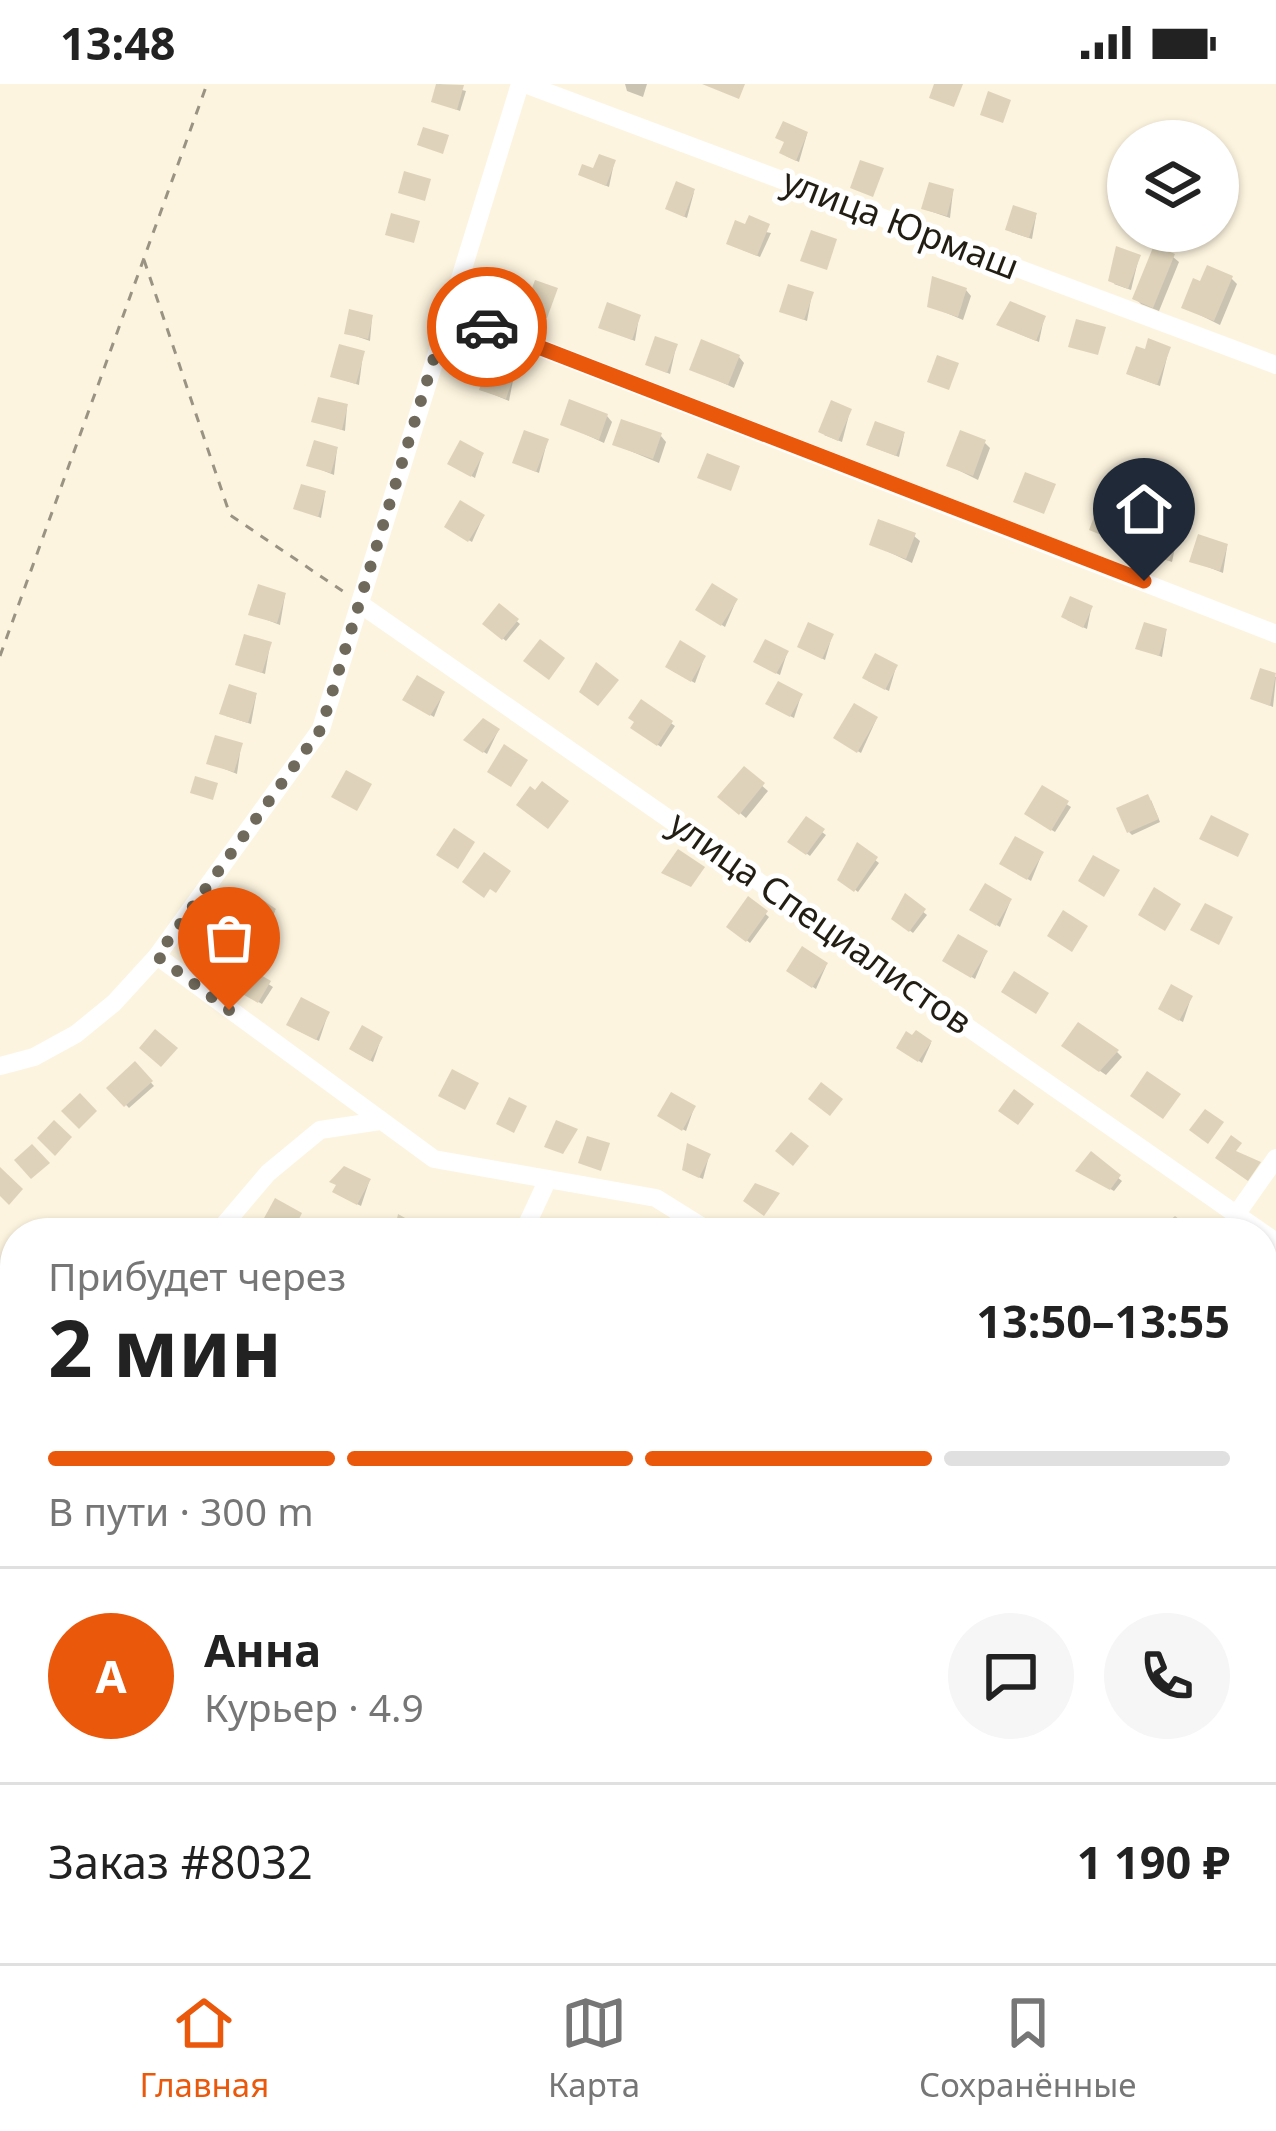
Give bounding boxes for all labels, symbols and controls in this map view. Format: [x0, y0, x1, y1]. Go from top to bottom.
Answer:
text: 13:48 [60, 12, 176, 73]
map controls [1107, 120, 1239, 252]
button: layers [1107, 120, 1239, 252]
street label: улица Юрмаш [776, 155, 1026, 291]
courier [427, 267, 547, 387]
icon: car [454, 294, 520, 360]
pin [1093, 458, 1195, 581]
icon: home [1111, 476, 1177, 542]
street label: улица Специалистов [660, 799, 982, 1045]
pin [178, 887, 280, 1010]
icon: bag [196, 905, 262, 971]
text: Прибудет через [48, 1249, 346, 1302]
text: 13:50–13:55 [976, 1290, 1230, 1351]
text: 2 мин [48, 1294, 282, 1400]
text: В пути · 300 m [48, 1484, 314, 1537]
button: chat [948, 1613, 1074, 1739]
button: phone [1104, 1613, 1230, 1739]
text: Анна [204, 1619, 321, 1680]
text: А [95, 1645, 127, 1706]
text: Курьер · 4.9 [204, 1680, 424, 1733]
text: Заказ #8032 [48, 1831, 313, 1892]
text: 1 190 ₽ [1077, 1831, 1230, 1892]
tab: Главная [139, 1990, 269, 2107]
tab: Карта [548, 1990, 640, 2107]
tab: Сохранённые [919, 1990, 1137, 2107]

